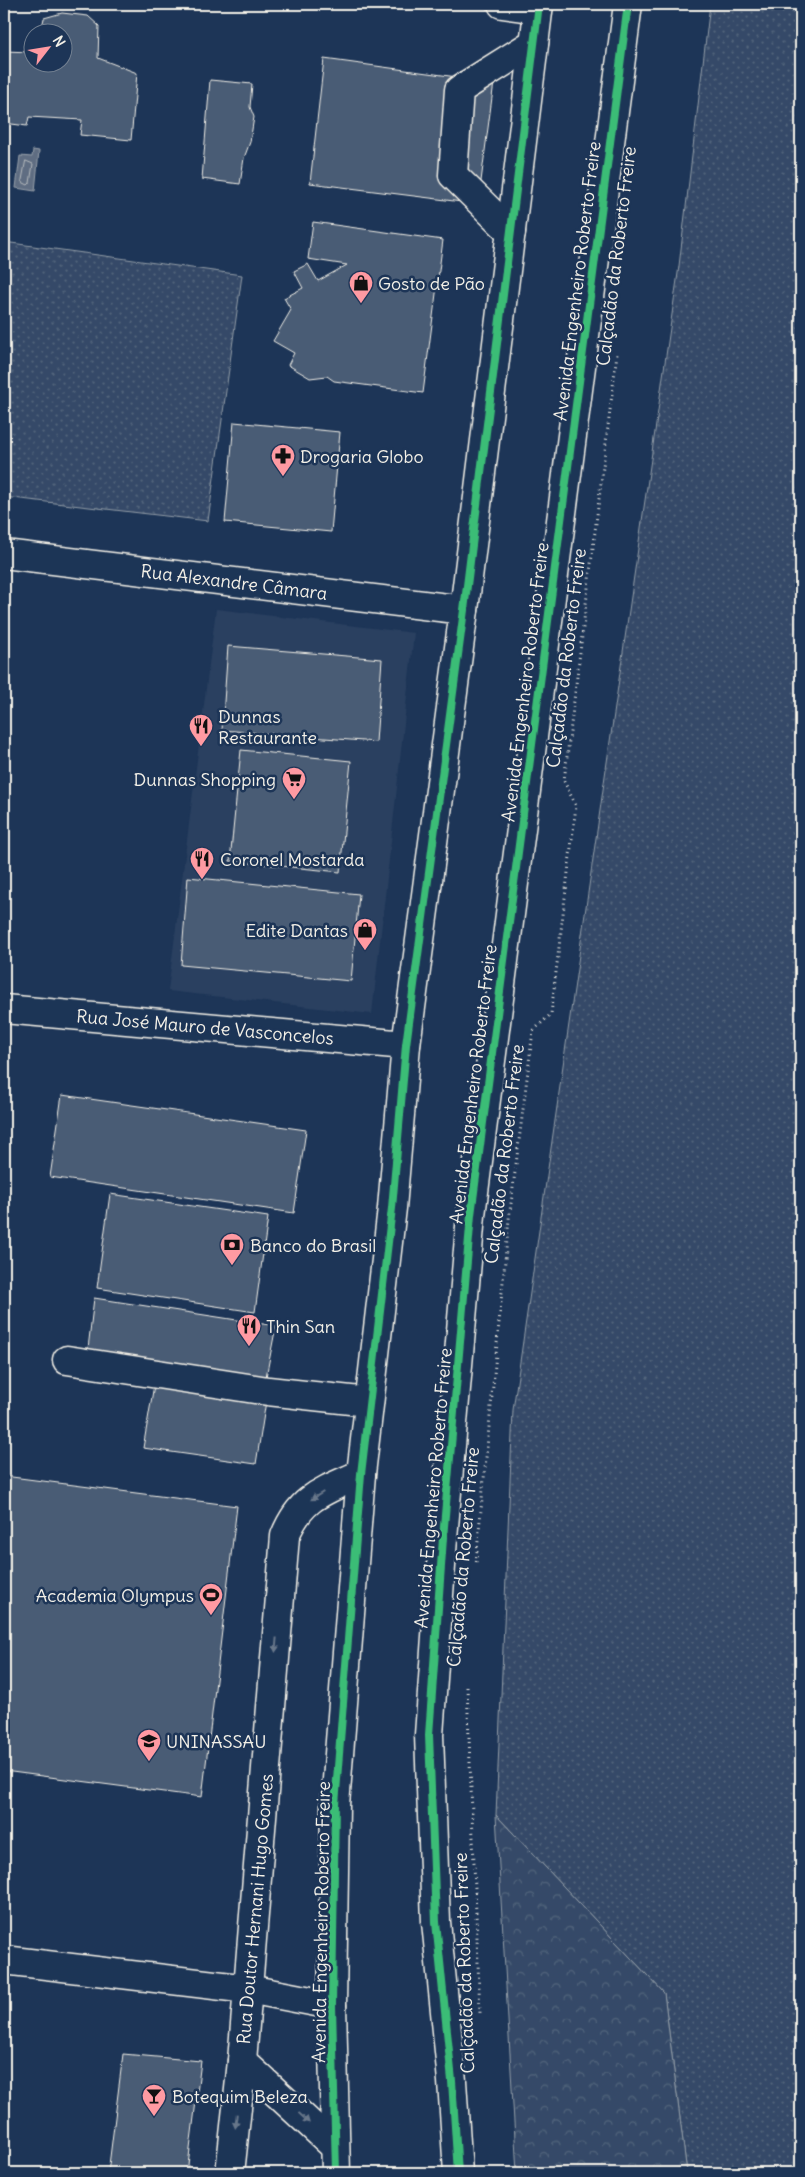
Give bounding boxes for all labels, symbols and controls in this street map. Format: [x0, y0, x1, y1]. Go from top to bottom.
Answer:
north arrow [22, 22, 72, 72]
text: N [49, 33, 69, 50]
street label: Avenida Engenheiro Roberto Freire [548, 140, 606, 422]
street label: Calçadão da Roberto Freire [591, 145, 641, 367]
shop icon: Gosto de Pão [348, 270, 374, 304]
place label: Gosto de Pão [378, 272, 485, 295]
pharmacy icon: Drogaria Globo [270, 443, 296, 477]
place label: Drogaria Globo [300, 445, 424, 468]
street label: Avenida Engenheiro Roberto Freire [496, 541, 554, 823]
street label: Calçadão da Roberto Freire [541, 547, 591, 769]
street label: Rua Alexandre Câmara [139, 559, 329, 605]
place label: Dunnas Restaurante [218, 705, 317, 749]
restaurant icon: Dunnas Restaurante [188, 713, 214, 747]
supermarket icon: Dunnas Shopping [281, 766, 307, 800]
place label: Dunnas Shopping [134, 768, 276, 791]
restaurant icon: Coronel Mostarda [189, 846, 215, 880]
place label: Coronel Mostarda [220, 848, 365, 871]
shop icon: Edite Dantas [352, 917, 378, 951]
place label: Edite Dantas [245, 919, 348, 942]
street label: Avenida Engenheiro Roberto Freire [444, 943, 502, 1225]
street label: Rua José Mauro de Vasconcelos [75, 1004, 335, 1050]
street label: Calçadão da Roberto Freire [479, 1043, 529, 1265]
bank icon: Banco do Brasil [219, 1232, 245, 1266]
place label: Banco do Brasil [250, 1234, 376, 1257]
restaurant icon: Thin San [236, 1313, 262, 1347]
place label: Thin San [266, 1315, 335, 1338]
street label: Avenida Engenheiro Roberto Freire [409, 1347, 457, 1629]
street label: Calçadão da Roberto Freire [442, 1446, 484, 1668]
one-way arrow [311, 1491, 324, 1500]
sports icon: Academia Olympus [198, 1582, 224, 1616]
place label: Academia Olympus [36, 1584, 194, 1607]
one-way arrow [272, 1637, 280, 1653]
school or university icon: UNINASSAU [136, 1728, 162, 1762]
place label: UNINASSAU [166, 1730, 266, 1753]
street label: Rua Doutor Hernani Hugo Gomes [232, 1773, 278, 2045]
street label: Avenida Engenheiro Roberto Freire [307, 1781, 335, 2063]
street label: Calçadão da Roberto Freire [449, 1852, 479, 2074]
bar icon: Botequim Beleza [141, 2083, 167, 2117]
place label: Botequim Beleza [172, 2085, 308, 2108]
one-way arrow [298, 2112, 310, 2124]
one-way arrow [232, 2113, 240, 2129]

